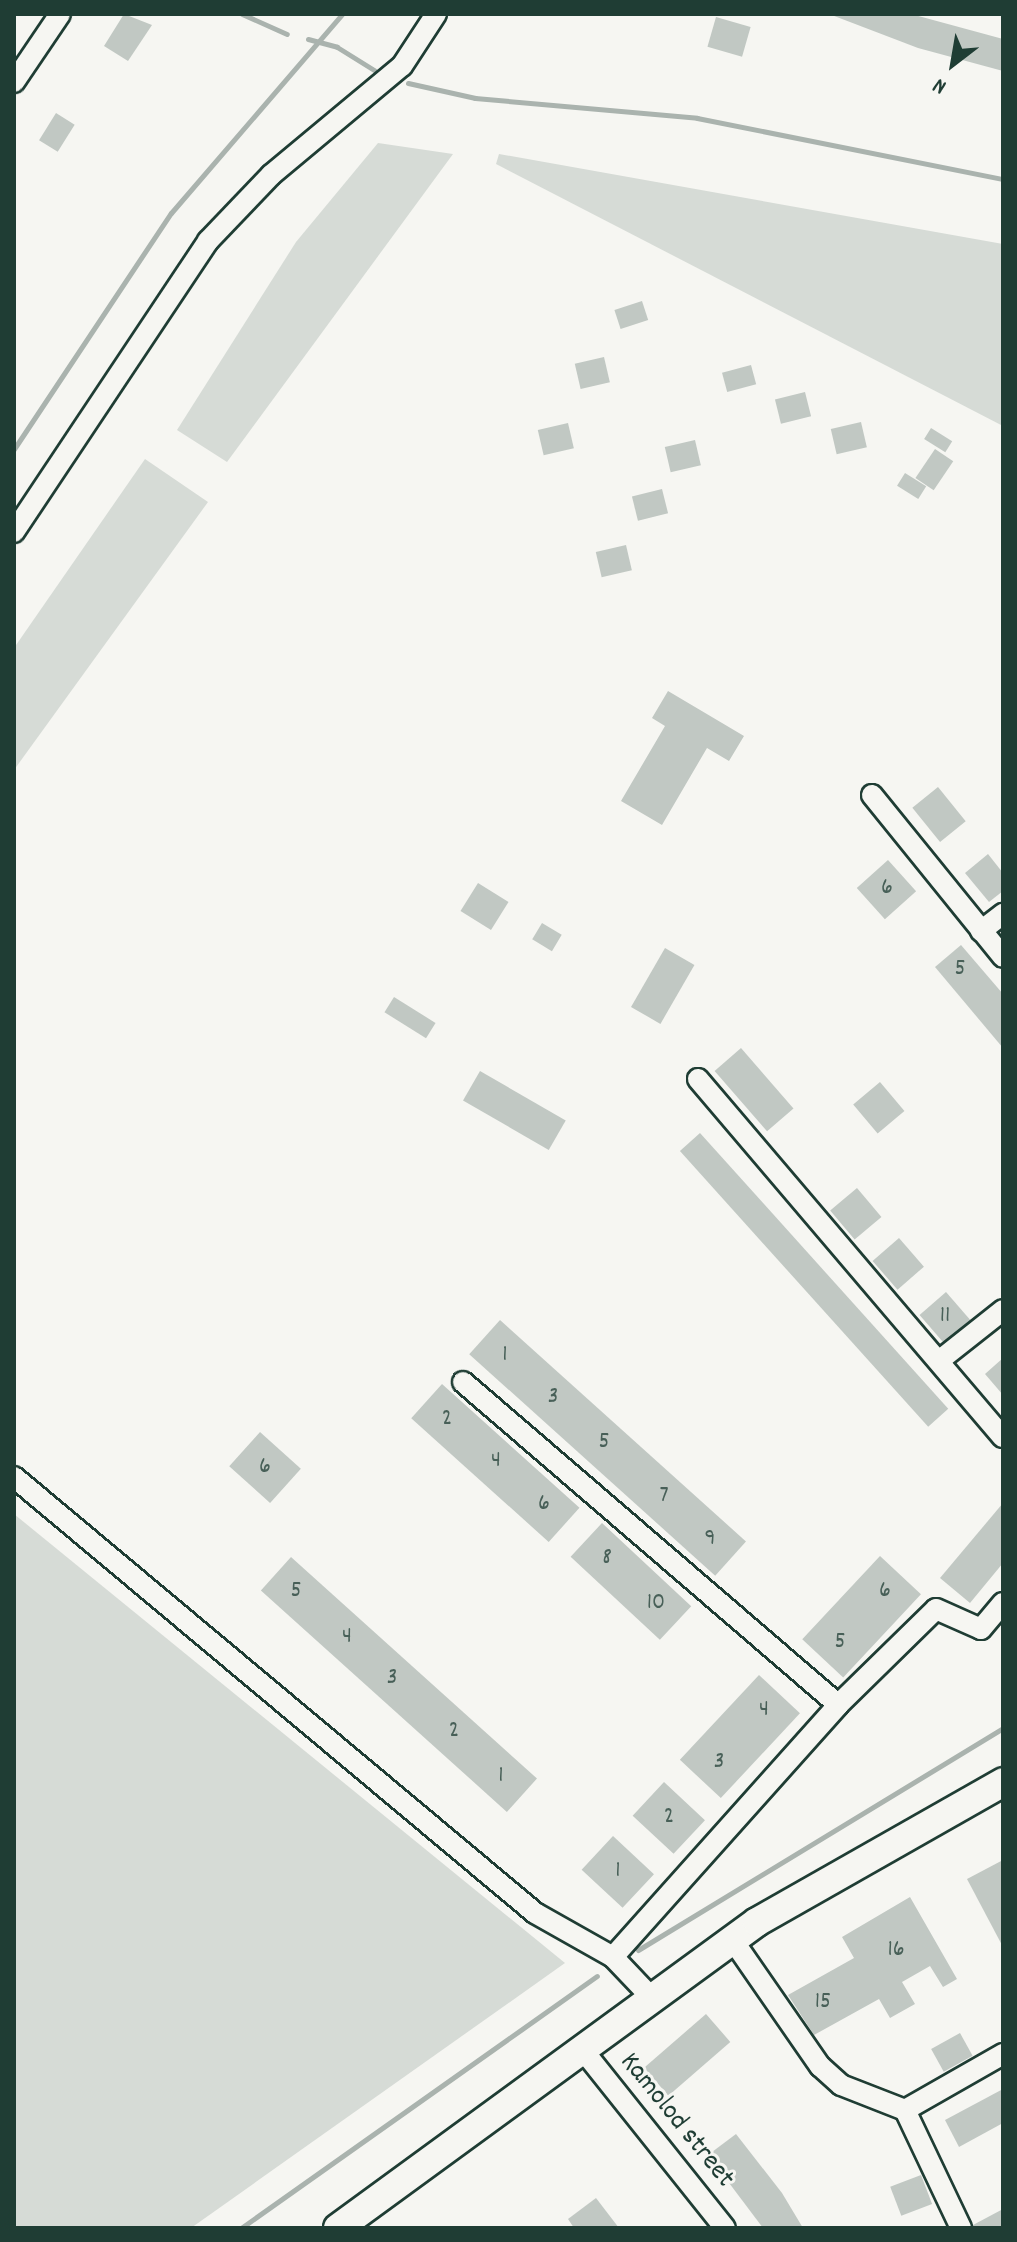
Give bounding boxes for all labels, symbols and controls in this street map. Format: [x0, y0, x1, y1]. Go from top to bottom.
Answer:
north arrow [913, 24, 993, 104]
text: N [928, 69, 953, 101]
house number: 6 [881, 875, 893, 903]
house number: 5 [954, 956, 966, 984]
house number: 11 [940, 1303, 950, 1331]
house number: 1 [502, 1342, 508, 1370]
house number: 3 [548, 1384, 558, 1412]
house number: 2 [442, 1406, 452, 1434]
house number: 5 [598, 1429, 610, 1457]
house number: 4 [491, 1448, 501, 1476]
house number: 6 [259, 1454, 271, 1482]
house number: 7 [659, 1483, 669, 1511]
house number: 6 [538, 1491, 550, 1519]
house number: 9 [705, 1526, 715, 1554]
house number: 8 [602, 1545, 612, 1573]
house number: 5 [290, 1578, 302, 1606]
house number: 6 [879, 1578, 891, 1606]
house number: 10 [647, 1590, 665, 1618]
house number: 4 [342, 1624, 352, 1652]
house number: 5 [834, 1629, 846, 1657]
house number: 3 [387, 1665, 397, 1693]
house number: 4 [759, 1697, 769, 1725]
house number: 2 [449, 1718, 459, 1746]
house number: 3 [714, 1749, 724, 1777]
house number: 1 [498, 1763, 504, 1791]
house number: 2 [664, 1804, 674, 1832]
house number: 1 [615, 1858, 621, 1886]
house number: 16 [887, 1937, 905, 1965]
house number: 15 [815, 1989, 831, 2017]
street label: Kamolod street [611, 2047, 741, 2195]

